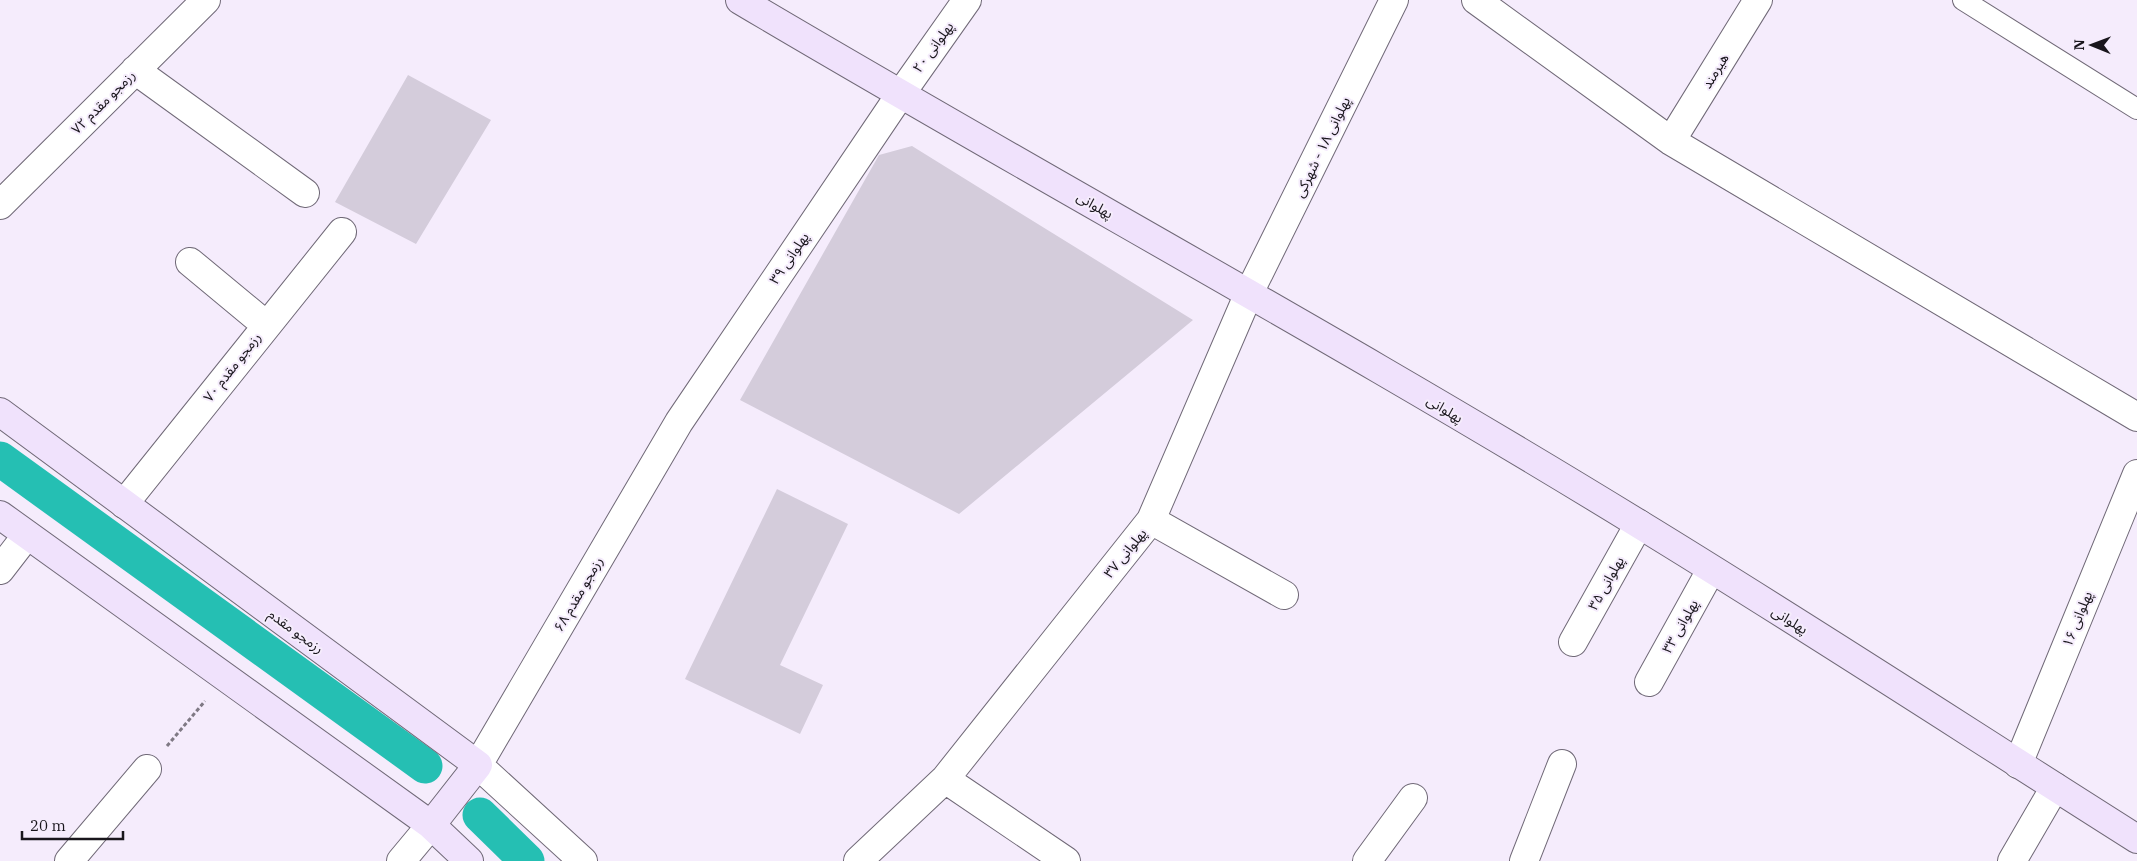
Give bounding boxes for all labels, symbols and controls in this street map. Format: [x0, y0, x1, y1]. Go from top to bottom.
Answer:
street label: پهلوانی ۲۰ [908, 18, 958, 77]
north arrow [2067, 20, 2117, 70]
text: N [2070, 39, 2088, 50]
street label: هیرمند [1698, 50, 1732, 92]
street label: رزمجو مقدم ۷۲ [67, 66, 140, 139]
street label: پهلوانی ۱۸ - شهرکی [1290, 94, 1355, 201]
street label: پهلوانی [1073, 187, 1117, 224]
street label: پهلوانی ۳۹ [765, 229, 814, 288]
street label: رزمجو مقدم ۷۰ [199, 329, 266, 407]
street label: پهلوانی [1423, 391, 1467, 428]
street label: پهلوانی ۳۷ [1100, 524, 1151, 582]
street label: رزمجو مقدم ۶۸ [549, 553, 608, 636]
street label: پهلوانی ۳۵ [1584, 553, 1629, 614]
street label: پهلوانی ۱۶ [2058, 588, 2097, 650]
street label: پهلوانی ۳۳ [1658, 596, 1703, 657]
street label: پهلوانی [1768, 602, 1812, 639]
street label: رزمجو مقدم [264, 605, 327, 659]
scale bar [22, 808, 124, 840]
text: 20 m [30, 816, 66, 835]

